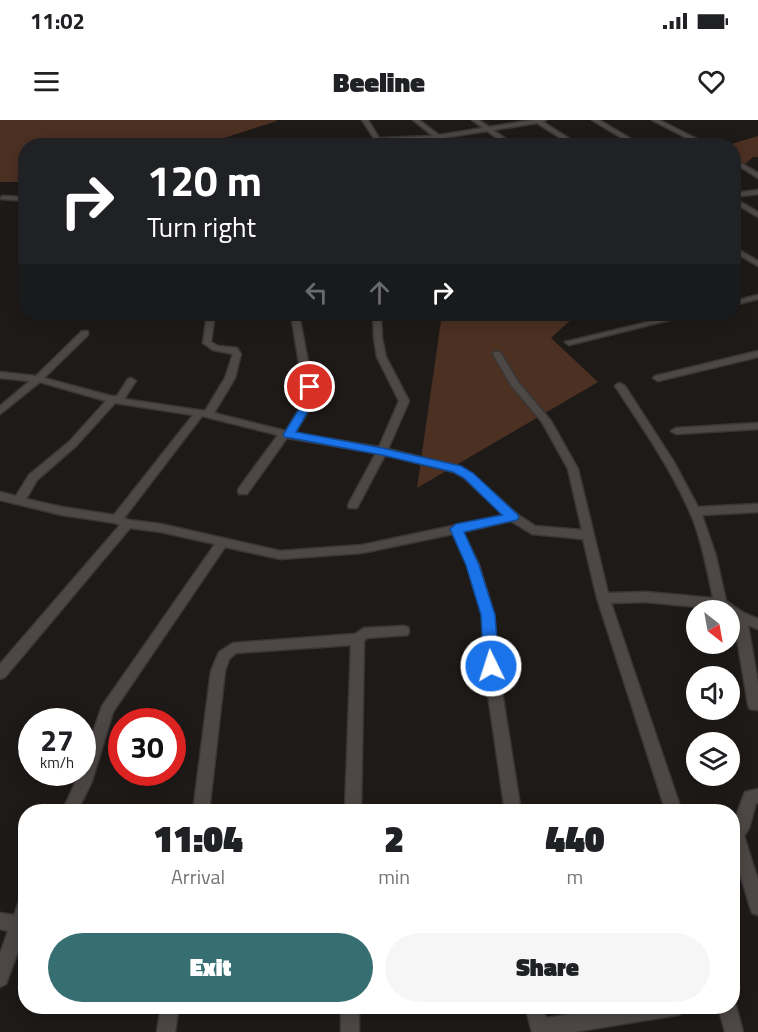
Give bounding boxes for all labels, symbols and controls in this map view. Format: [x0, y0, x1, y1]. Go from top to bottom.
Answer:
text: 11:02 [30, 4, 85, 38]
text: Beeline [333, 61, 425, 102]
icon: menu [30, 65, 63, 98]
icon: heart [695, 65, 728, 98]
text: 120 m [147, 148, 262, 212]
icon: right [48, 162, 126, 240]
text: Turn right [147, 206, 256, 247]
icon: left [300, 276, 333, 309]
icon: ahead [363, 276, 396, 309]
icon: right [426, 276, 459, 309]
pin [284, 361, 335, 412]
icon: arrive [293, 370, 326, 403]
north arrow [686, 600, 740, 654]
map controls [686, 600, 740, 786]
position arrow [459, 634, 523, 698]
button: sound [686, 666, 740, 720]
speed limit sign: 30 [108, 708, 186, 786]
text: 27 [40, 717, 74, 763]
button: layers [686, 732, 740, 786]
text: km/h [40, 751, 74, 774]
text: 11:04 [153, 811, 243, 866]
text: 2 [384, 811, 404, 866]
text: 440 [545, 811, 605, 866]
text: Arrival [171, 861, 225, 892]
text: min [378, 861, 410, 892]
text: m [567, 861, 583, 892]
button: Exit [48, 933, 373, 1002]
button: Share [385, 933, 710, 1002]

